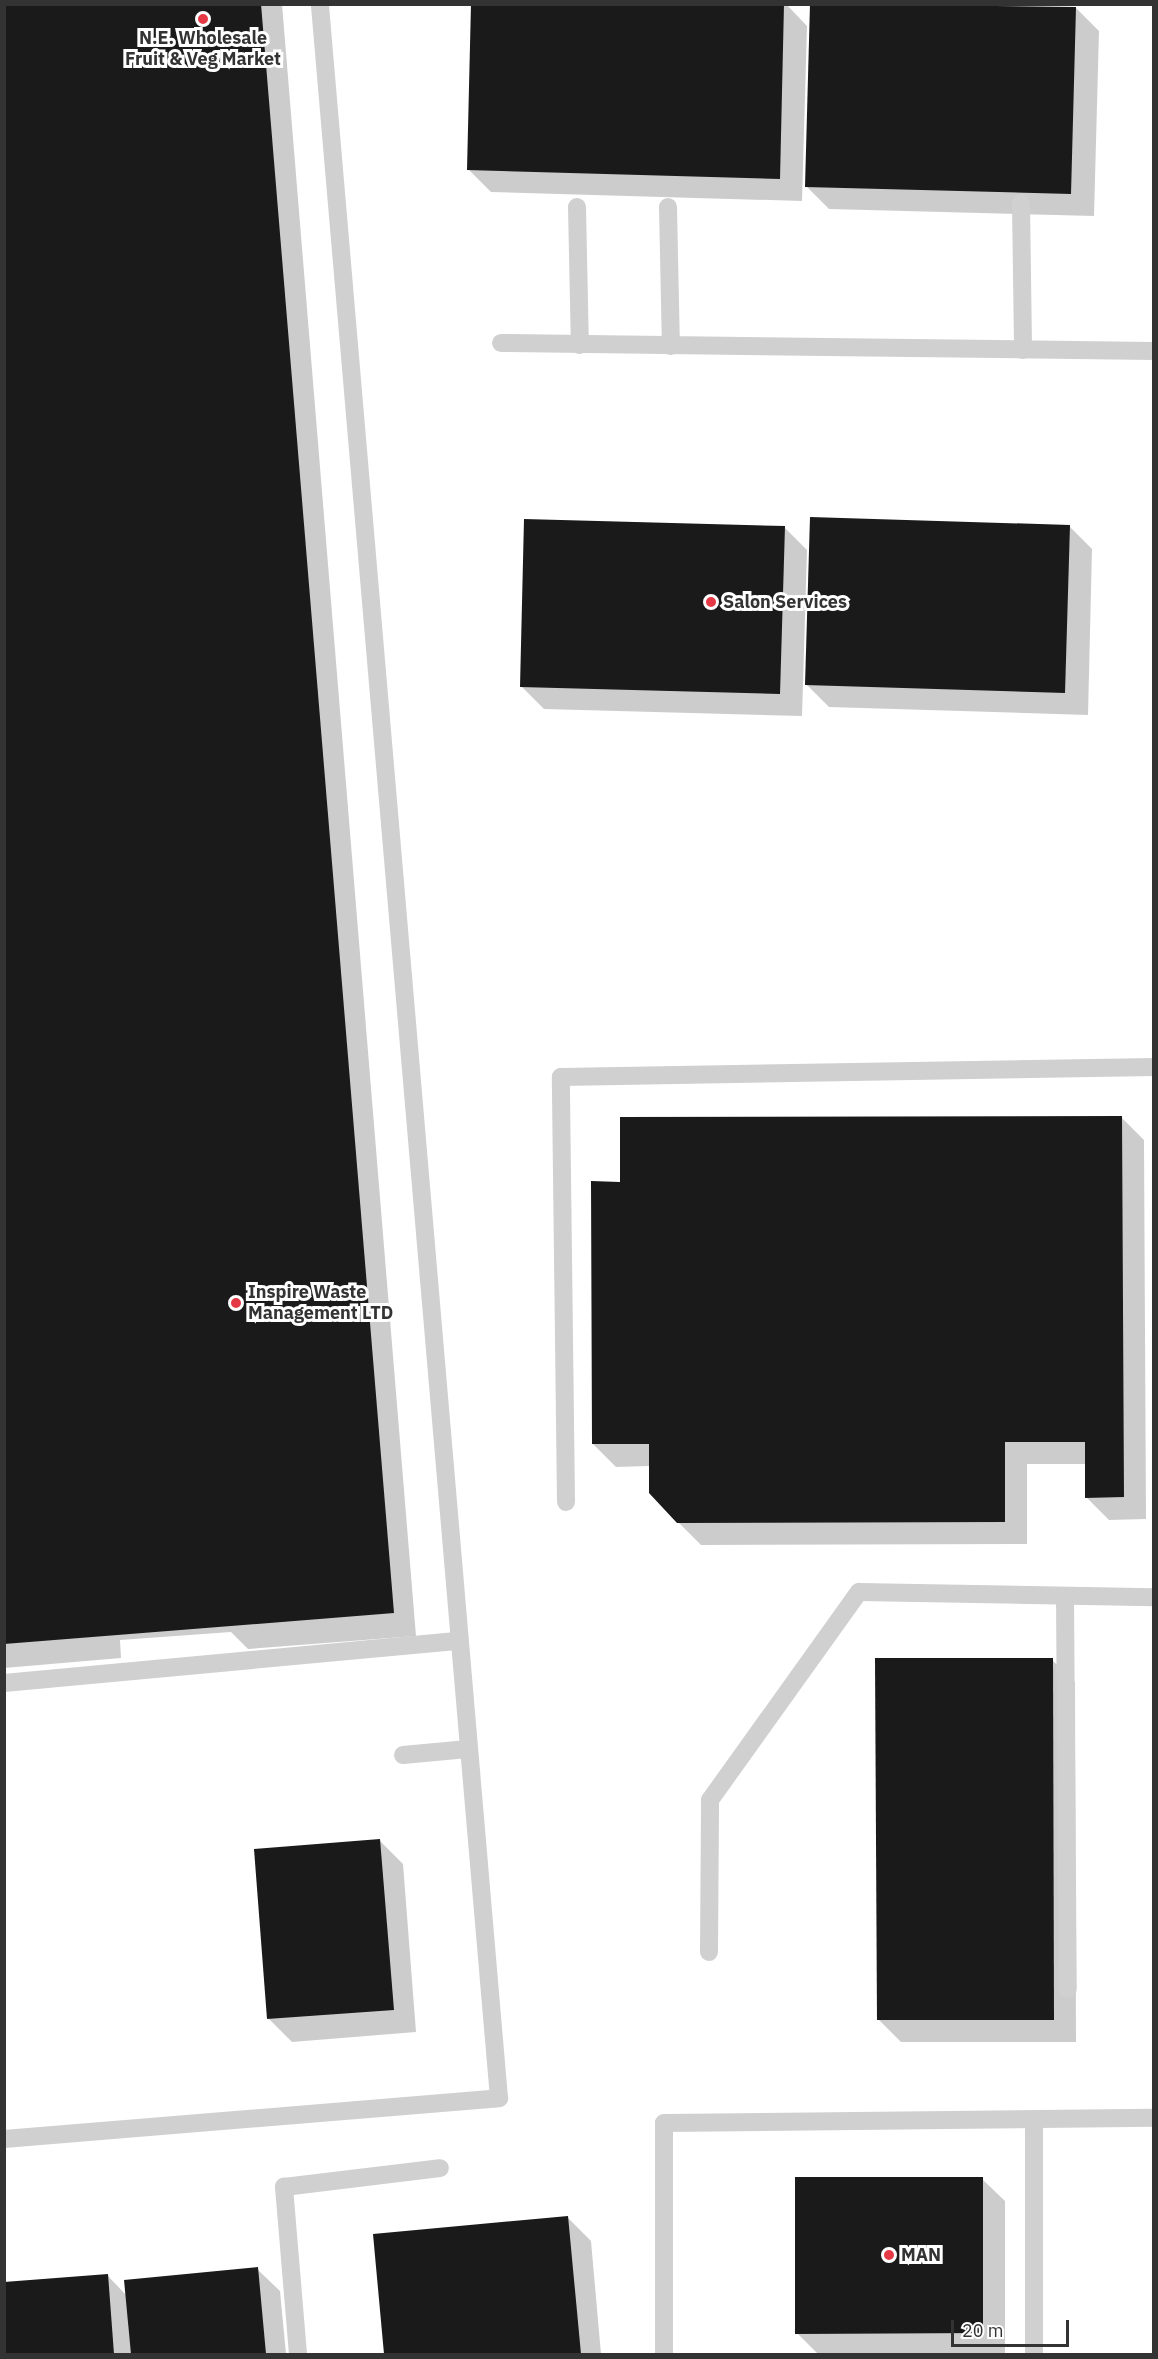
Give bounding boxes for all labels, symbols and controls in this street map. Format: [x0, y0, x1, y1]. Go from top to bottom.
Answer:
marker: N.E. Wholesale Fruit & Veg Market [196, 12, 210, 26]
place label: N.E. Wholesale Fruit & Veg Market [125, 28, 281, 70]
place label: Salon Services [723, 591, 847, 613]
marker: Salon Services [704, 595, 718, 609]
place label: Inspire Waste Management LTD [248, 1282, 393, 1324]
marker: Inspire Waste Management LTD [229, 1296, 243, 1310]
place label: MAN [901, 2244, 941, 2266]
marker: MAN [882, 2248, 896, 2262]
scale bar [954, 2308, 1072, 2346]
text: 20 m [962, 2319, 1004, 2342]

